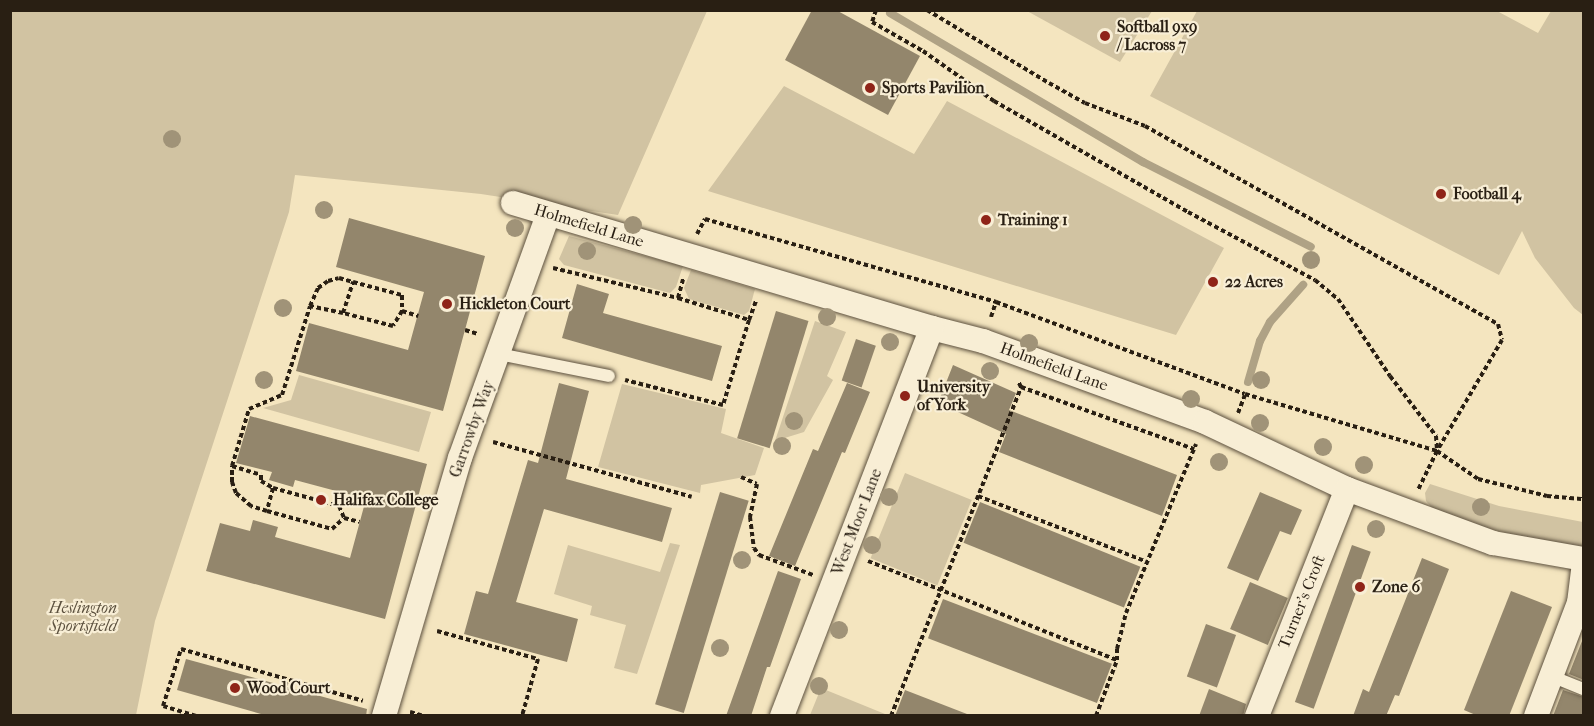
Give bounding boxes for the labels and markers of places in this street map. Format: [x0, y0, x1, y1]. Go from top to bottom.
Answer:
place label: Softball 9x9 / Lacross 7 [1117, 17, 1197, 55]
marker: Softball 9x9 / Lacross 7 [1098, 29, 1112, 43]
place label: Sports Pavilion [882, 78, 985, 98]
marker: Sports Pavilion [863, 81, 877, 95]
place label: Football 4 [1453, 184, 1521, 204]
marker: Football 4 [1434, 187, 1448, 201]
place label: Training 1 [998, 210, 1068, 230]
marker: Training 1 [979, 213, 993, 227]
place label: 22 Acres [1225, 272, 1283, 292]
marker: 22 Acres [1206, 275, 1220, 289]
place label: Hickleton Court [459, 294, 571, 314]
marker: Hickleton Court [440, 297, 454, 311]
place label: University of York [917, 377, 990, 415]
marker: University of York [898, 389, 912, 403]
place label: Halifax College [333, 490, 439, 510]
marker: Halifax College [314, 493, 328, 507]
place label: Zone 6 [1372, 577, 1420, 597]
marker: Zone 6 [1353, 580, 1367, 594]
place label: Wood Court [247, 678, 330, 698]
marker: Wood Court [228, 681, 242, 695]

